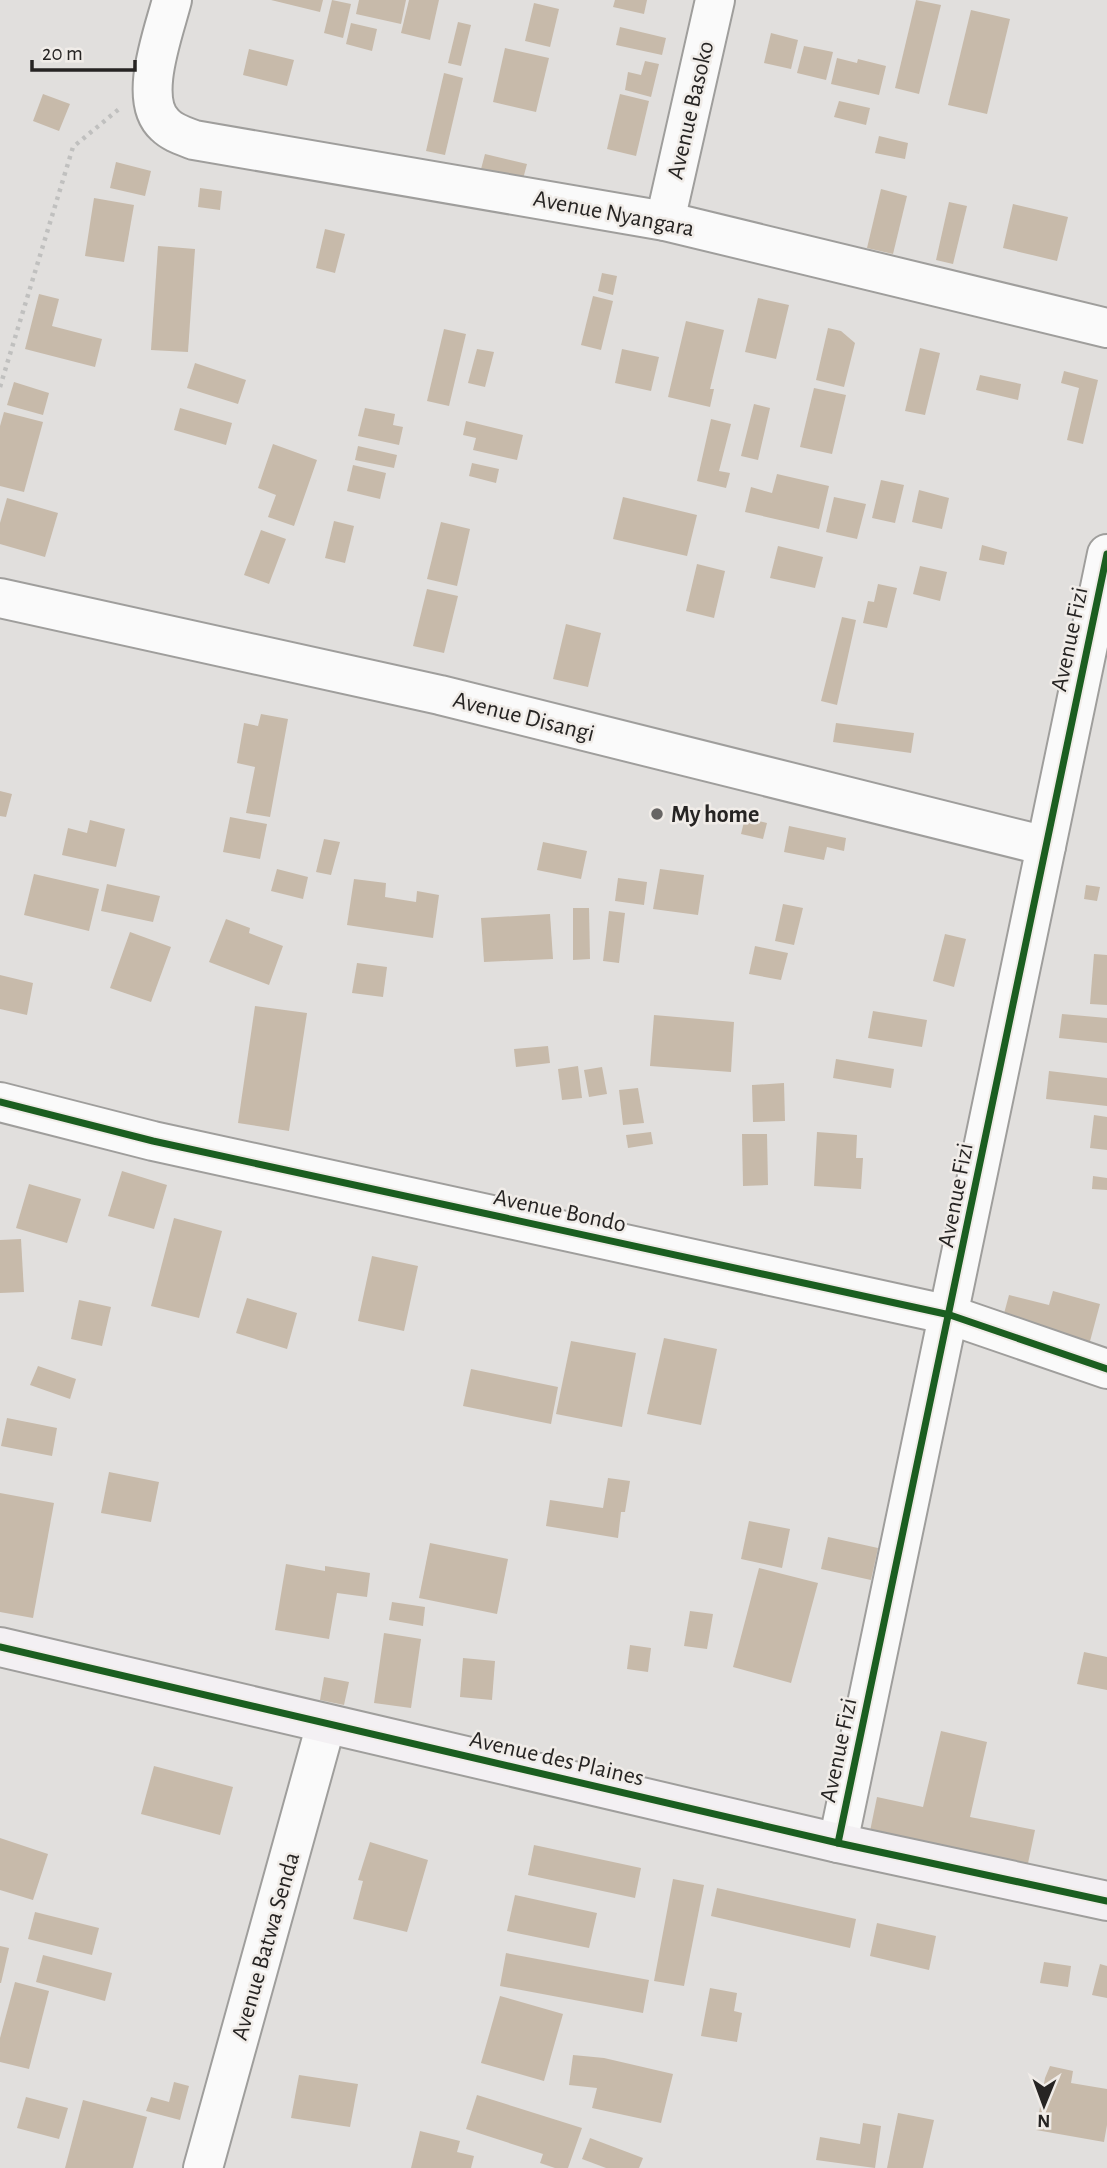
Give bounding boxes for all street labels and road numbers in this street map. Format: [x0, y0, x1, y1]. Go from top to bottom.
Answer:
street label: Avenue Basoko [663, 39, 719, 182]
street label: Avenue Nyangara [531, 187, 696, 241]
street label: Avenue Fizi [1047, 585, 1093, 693]
street label: Avenue Disangi [451, 688, 597, 746]
street label: Avenue Fizi [934, 1141, 978, 1249]
street label: Avenue Bondo [491, 1185, 628, 1237]
street label: Avenue Fizi [816, 1696, 862, 1804]
street label: Avenue des Plaines [467, 1727, 646, 1791]
street label: Avenue Batwa Senda [228, 1850, 304, 2043]

